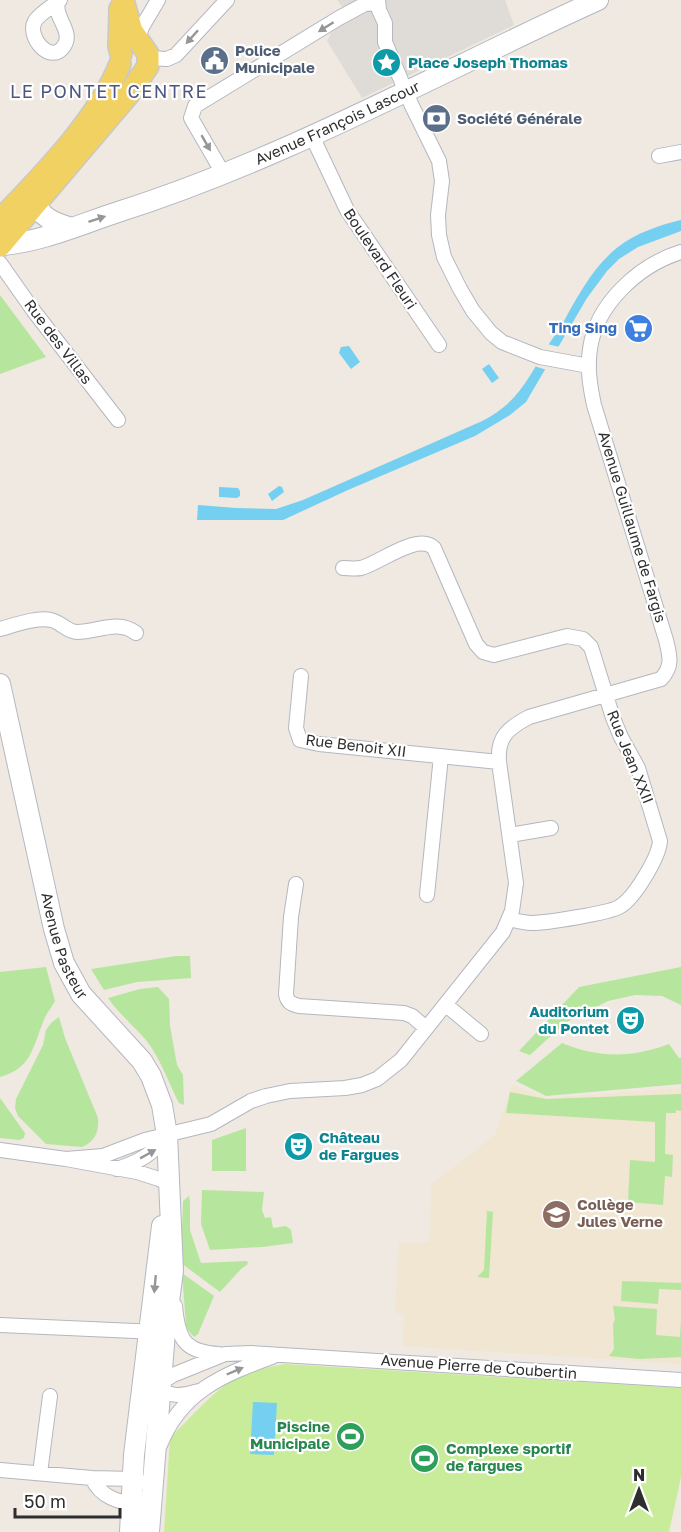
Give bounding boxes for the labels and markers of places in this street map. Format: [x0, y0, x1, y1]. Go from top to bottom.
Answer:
place label: Police Municipale [235, 41, 315, 76]
public building icon: Police Municipale [198, 44, 230, 76]
place icon: Place Joseph Thomas [371, 47, 403, 79]
place label: Place Joseph Thomas [408, 53, 568, 71]
bank icon: Société Générale [420, 103, 452, 135]
place label: Société Générale [457, 109, 582, 127]
supermarket icon: Ting Sing [622, 312, 654, 344]
place label: Ting Sing [549, 318, 617, 336]
place label: Auditorium du Pontet [529, 1002, 609, 1037]
theatre icon: Auditorium du Pontet [614, 1005, 646, 1037]
place label: Château de Fargues [319, 1128, 399, 1163]
theatre icon: Château de Fargues [282, 1131, 314, 1163]
place label: Collège Jules Verne [577, 1195, 663, 1230]
school or university icon: Collège Jules Verne [540, 1198, 572, 1230]
place label: Piscine Municipale [250, 1417, 330, 1452]
sports icon: Piscine Municipale [335, 1420, 367, 1452]
place label: Complexe sportif de fargues [446, 1439, 571, 1474]
sports icon: Complexe sportif de fargues [409, 1442, 441, 1474]

